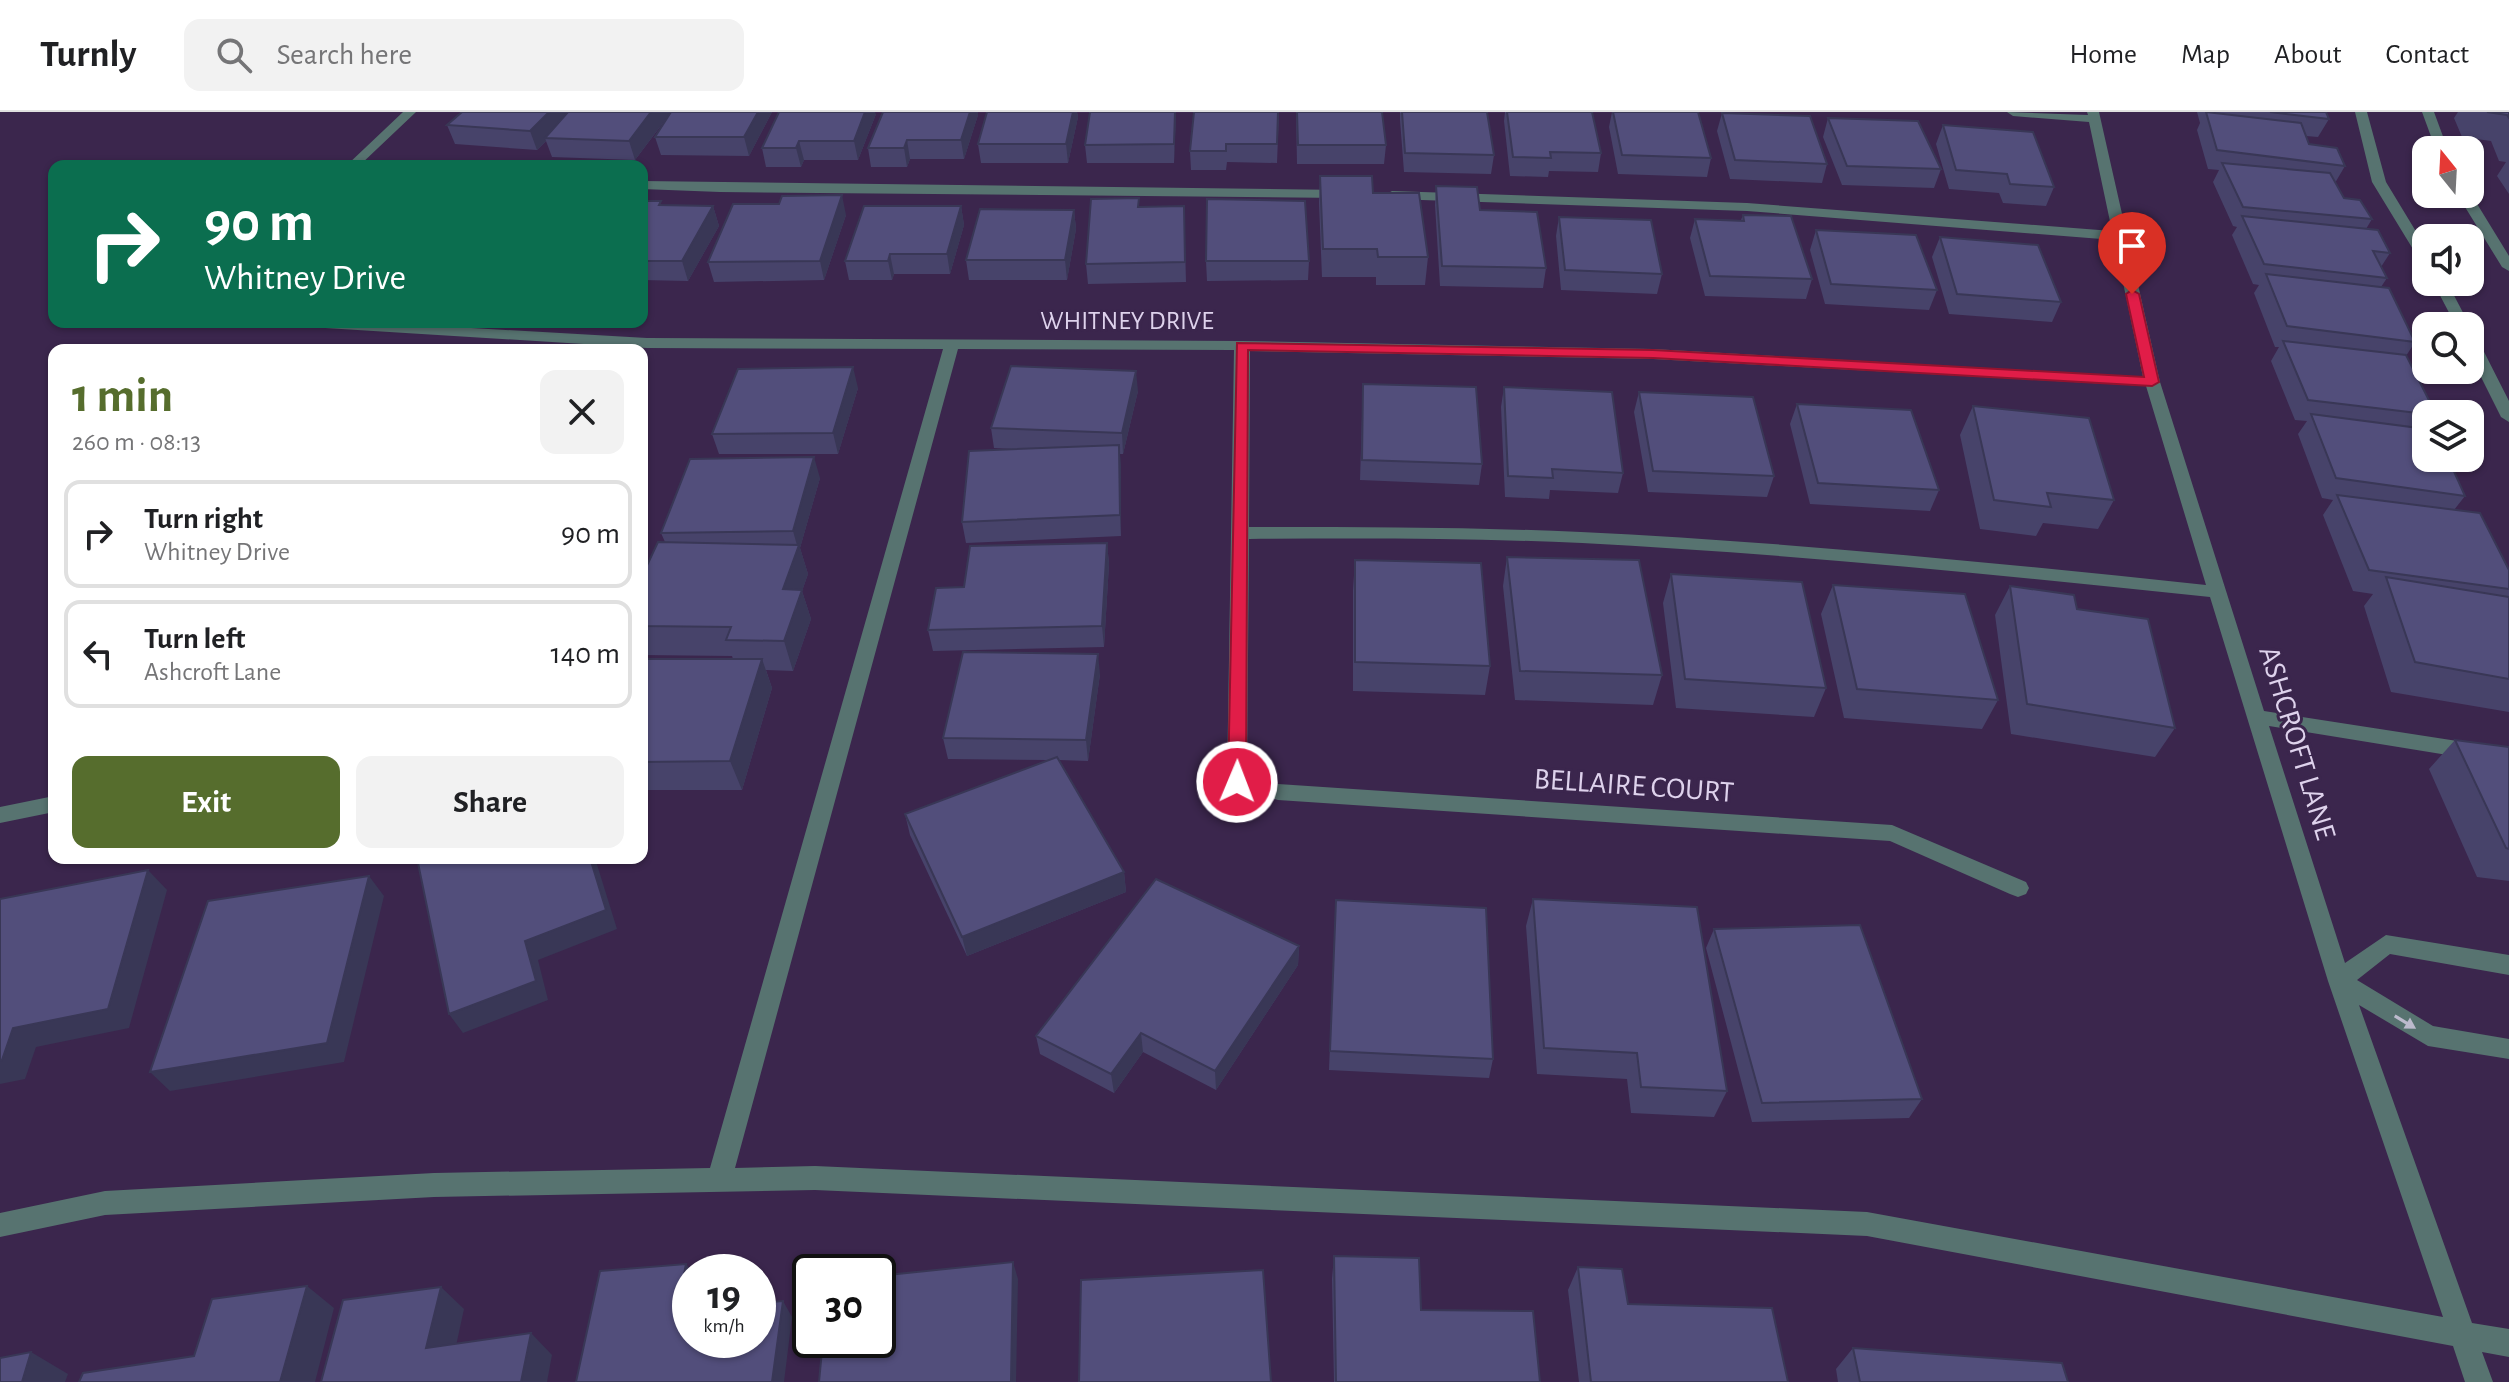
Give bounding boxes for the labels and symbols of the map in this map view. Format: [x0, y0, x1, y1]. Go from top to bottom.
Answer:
north arrow [2412, 136, 2484, 208]
pin [2098, 212, 2166, 294]
street label: WHITNEY DRIVE [1040, 308, 1214, 334]
street label: ASHCROFT LANE [2253, 643, 2341, 843]
position arrow [1195, 740, 1279, 824]
street label: BELLAIRE COURT [1533, 764, 1735, 808]
one-way arrow [2394, 1015, 2416, 1029]
speed limit sign: 30 [792, 1254, 896, 1358]

